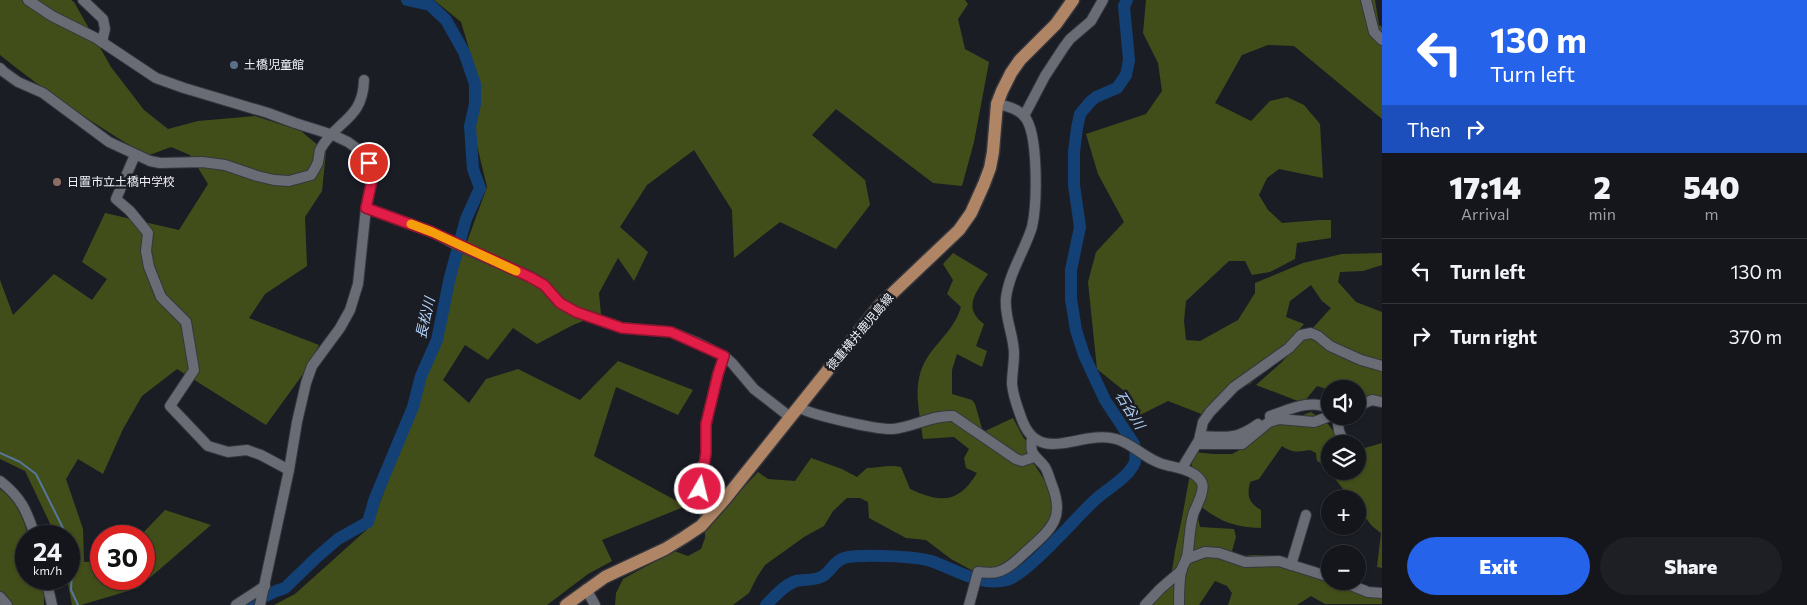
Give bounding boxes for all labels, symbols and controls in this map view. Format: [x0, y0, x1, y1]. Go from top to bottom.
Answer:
text: 130 m [1490, 17, 1587, 60]
icon: left [1407, 20, 1472, 85]
place label: 土橋児童館 [244, 57, 304, 71]
marker: 土橋児童館 [228, 59, 240, 71]
text: Turn left [1490, 60, 1575, 87]
icon: right [1461, 115, 1489, 143]
text: Then [1407, 118, 1451, 141]
pin [348, 142, 390, 184]
icon: arrive [355, 149, 383, 177]
text: 17:14 [1449, 168, 1521, 205]
text: 2 [1594, 168, 1611, 205]
text: 540 [1683, 168, 1740, 205]
place label: 日置市立土橋中学校 [67, 174, 175, 188]
marker: 日置市立土橋中学校 [51, 176, 63, 188]
text: Arrival [1461, 204, 1510, 223]
text: min [1589, 204, 1616, 223]
text: m [1704, 204, 1718, 223]
icon: left [1407, 257, 1435, 285]
text: Turn left [1450, 260, 1525, 283]
text: 130 m [1730, 260, 1782, 283]
street label: 徳重横井鹿児島線 [823, 290, 895, 373]
water label: 長松川 [412, 294, 438, 340]
icon: right [1407, 322, 1435, 350]
text: Turn right [1450, 325, 1537, 348]
text: 370 m [1729, 325, 1782, 348]
map controls [1321, 380, 1366, 590]
button: sound [1321, 380, 1366, 425]
water label: 石谷川 [1112, 387, 1150, 434]
button: layers [1321, 435, 1366, 480]
position arrow [673, 462, 725, 514]
button: + [1321, 490, 1366, 535]
speed limit sign: 30 [90, 525, 155, 590]
text: 24 [33, 536, 62, 566]
button: Exit [1407, 537, 1590, 595]
button: Share [1600, 537, 1782, 595]
button: − [1321, 545, 1366, 590]
text: km/h [33, 563, 62, 577]

